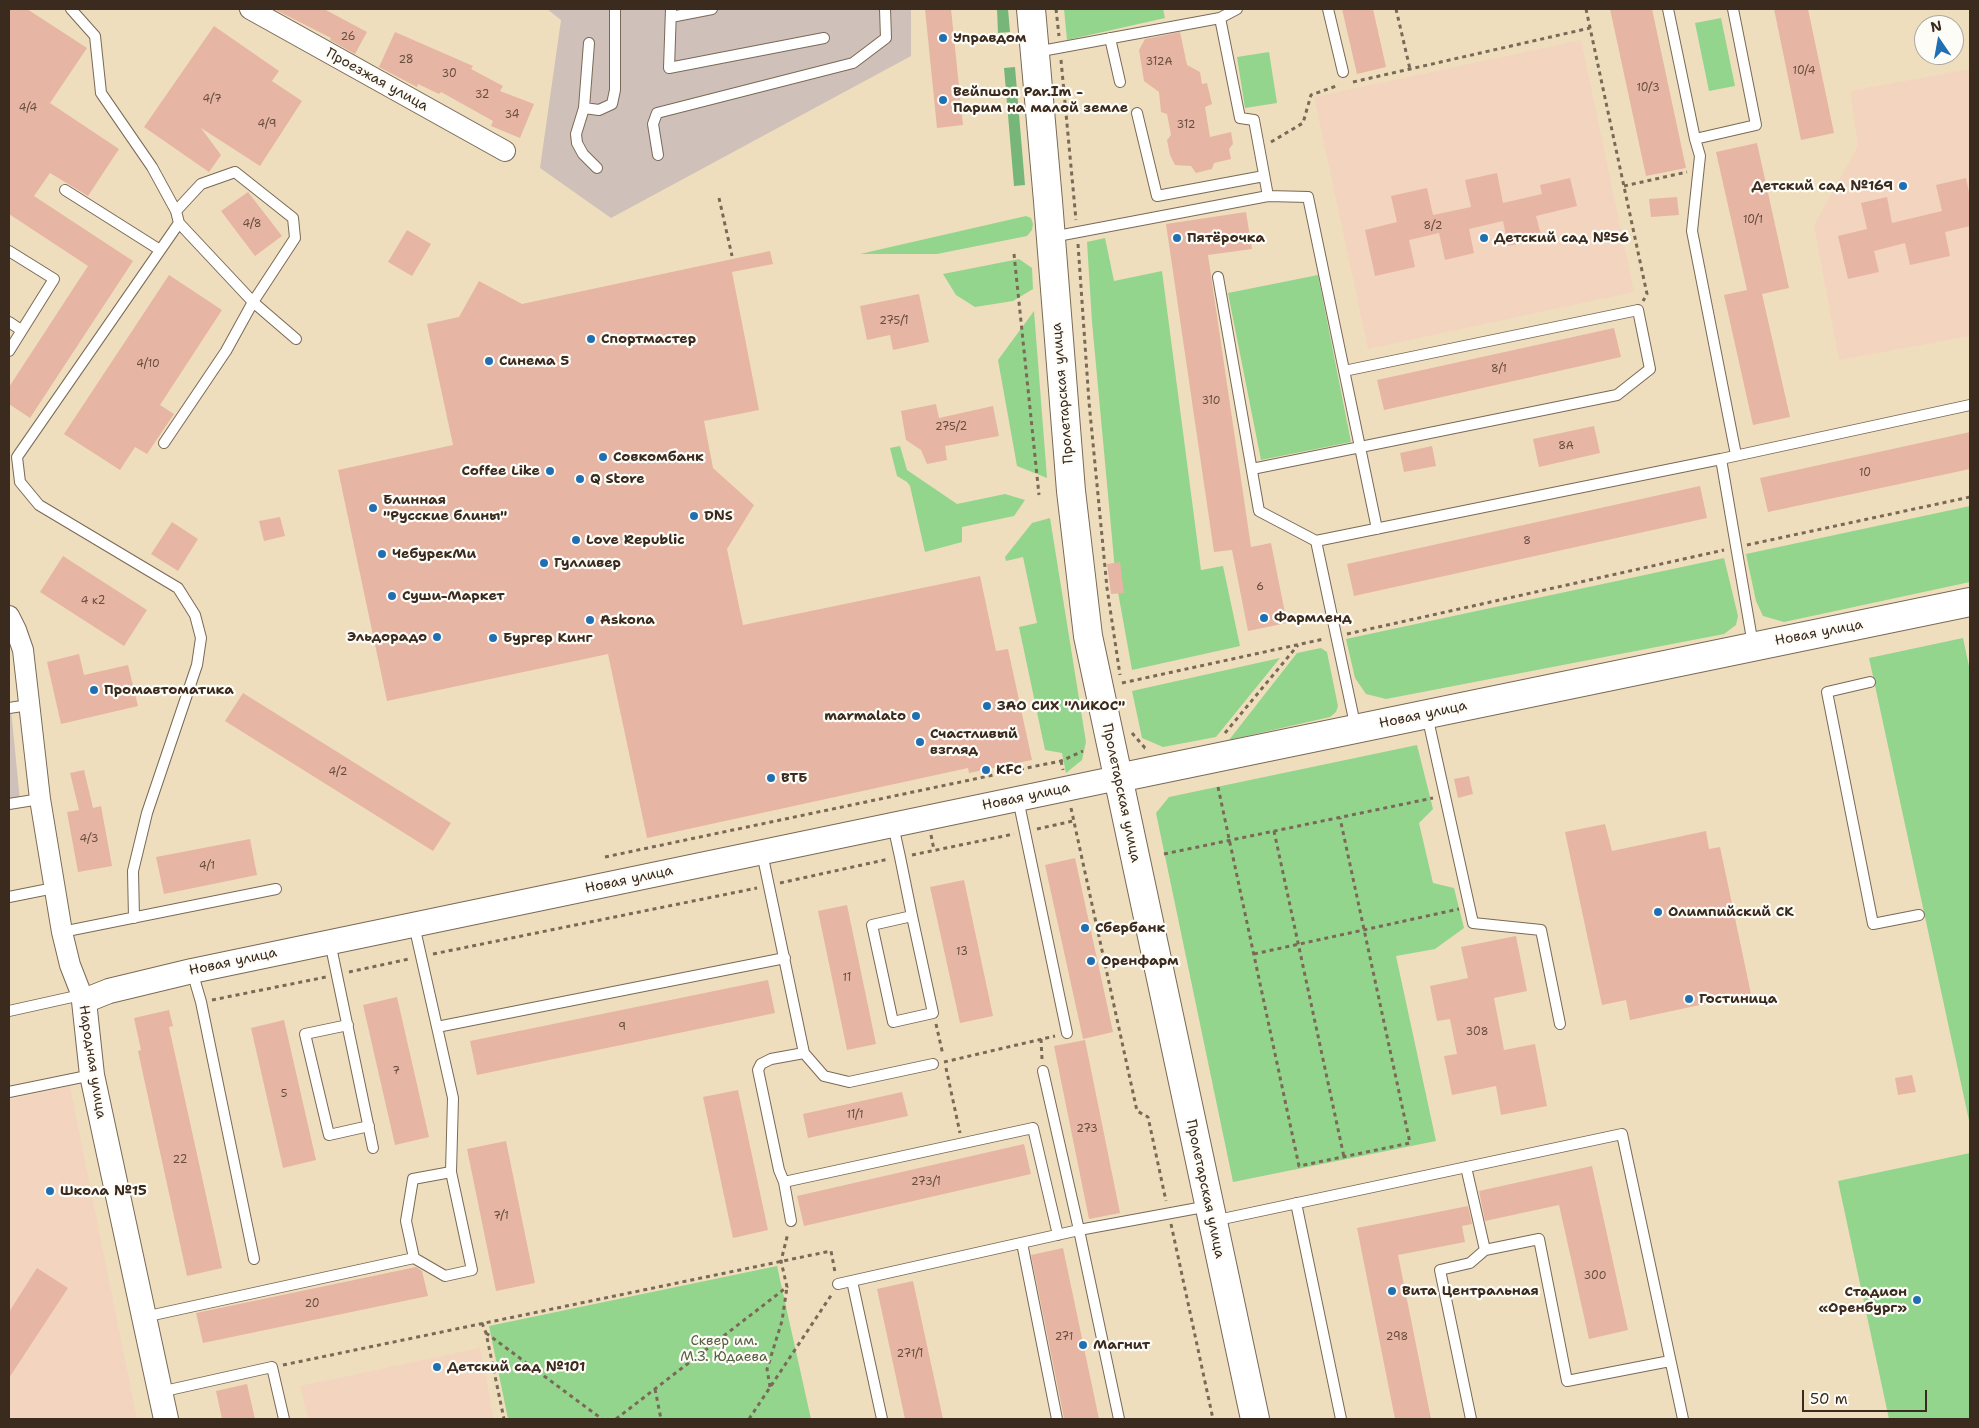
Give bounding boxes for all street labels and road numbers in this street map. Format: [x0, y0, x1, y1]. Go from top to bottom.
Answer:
street label: Проезжая улица [323, 45, 431, 115]
street label: Пролетарская улица [1048, 322, 1078, 464]
street label: Новая улица [1774, 616, 1864, 650]
street label: Новая улица [1378, 697, 1468, 733]
street label: Пролетарская улица [1098, 722, 1144, 864]
street label: Новая улица [981, 779, 1071, 815]
street label: Новая улица [584, 862, 674, 898]
street label: Новая улица [188, 944, 278, 980]
street label: Народная улица [75, 1004, 109, 1120]
street label: Пролетарская улица [1182, 1118, 1228, 1260]

